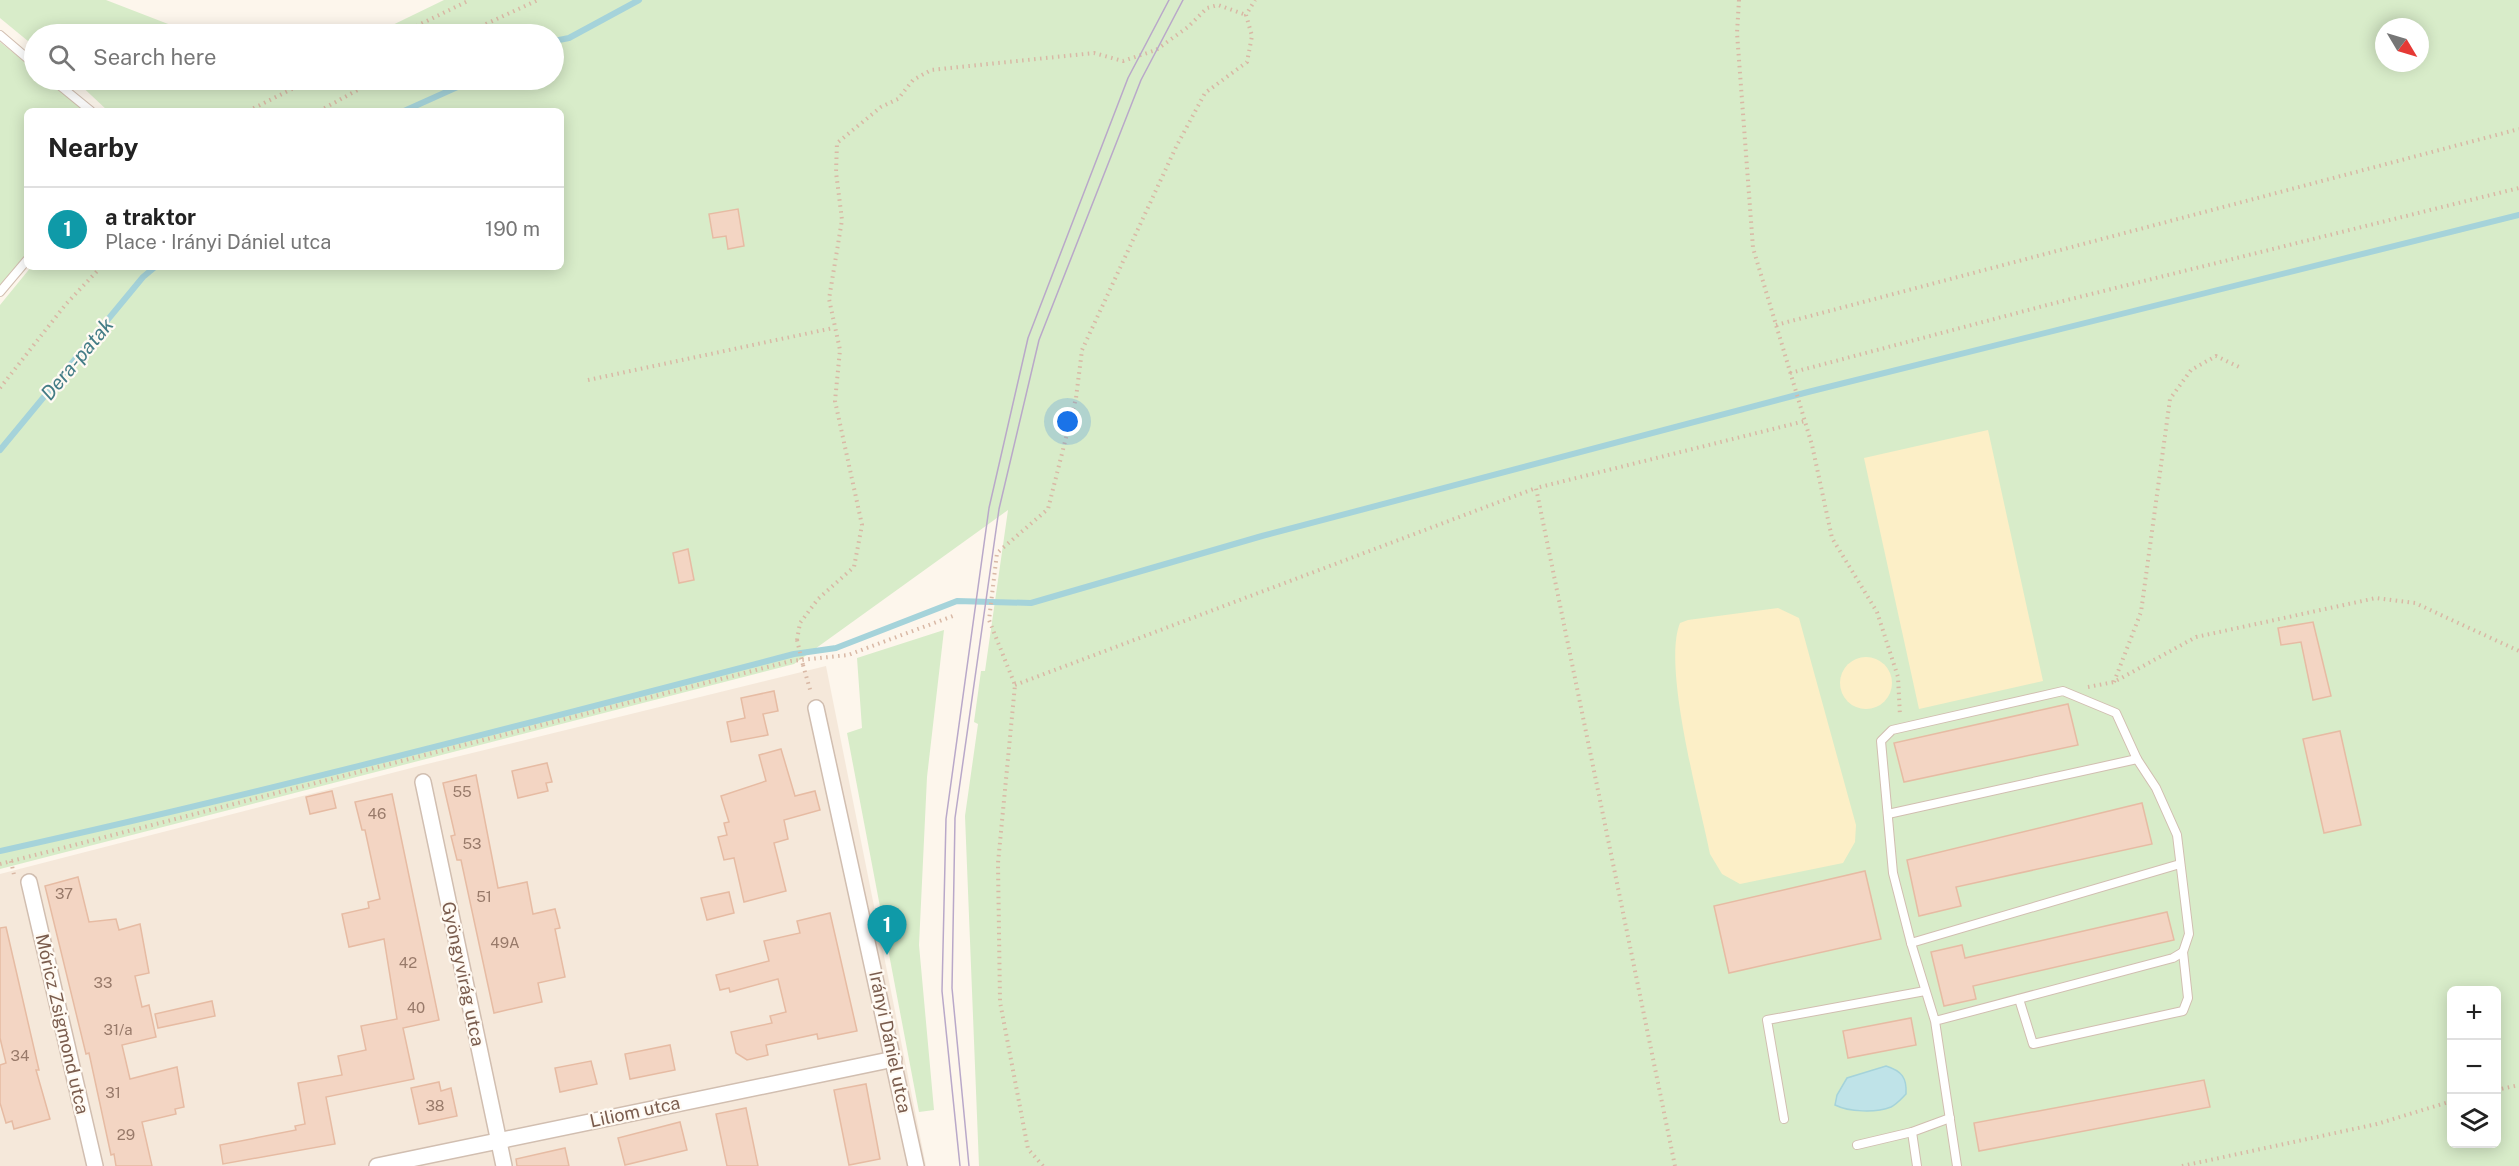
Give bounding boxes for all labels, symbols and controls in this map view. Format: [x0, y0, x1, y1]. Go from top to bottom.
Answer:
north arrow [2375, 18, 2429, 72]
search box [24, 24, 564, 90]
icon: search [45, 41, 78, 74]
text: Search here [93, 44, 217, 70]
text: Nearby [48, 132, 138, 163]
text: a traktor [105, 204, 196, 230]
text: 1 [63, 217, 72, 241]
text: 190 m [485, 217, 540, 241]
text: Place · Irányi Dániel utca [105, 230, 331, 254]
water label: Dera-patak [36, 313, 118, 405]
your location [1053, 407, 1082, 436]
house number: 55 [452, 783, 472, 800]
house number: 46 [368, 805, 386, 822]
house number: 53 [462, 835, 482, 852]
house number: 37 [55, 885, 73, 902]
house number: 51 [476, 888, 492, 905]
street label: Gyöngyvirág utca [438, 900, 489, 1048]
pin: 1 [868, 906, 906, 955]
street label: Móricz Zsigmond utca [32, 932, 93, 1116]
house number: 49A [490, 934, 520, 951]
house number: 42 [399, 954, 417, 971]
street label: Irányi Dániel utca [865, 969, 916, 1115]
house number: 33 [94, 974, 112, 991]
map controls [2447, 986, 2501, 1148]
button: + [2447, 986, 2501, 1040]
house number: 40 [407, 999, 425, 1016]
house number: 31/a [103, 1021, 133, 1038]
button: − [2447, 1040, 2501, 1094]
house number: 34 [11, 1047, 29, 1064]
house number: 31 [105, 1084, 121, 1101]
street label: Liliom utca [588, 1092, 682, 1131]
button: layers [2447, 1094, 2501, 1148]
house number: 38 [425, 1097, 445, 1114]
house number: 29 [117, 1126, 135, 1143]

